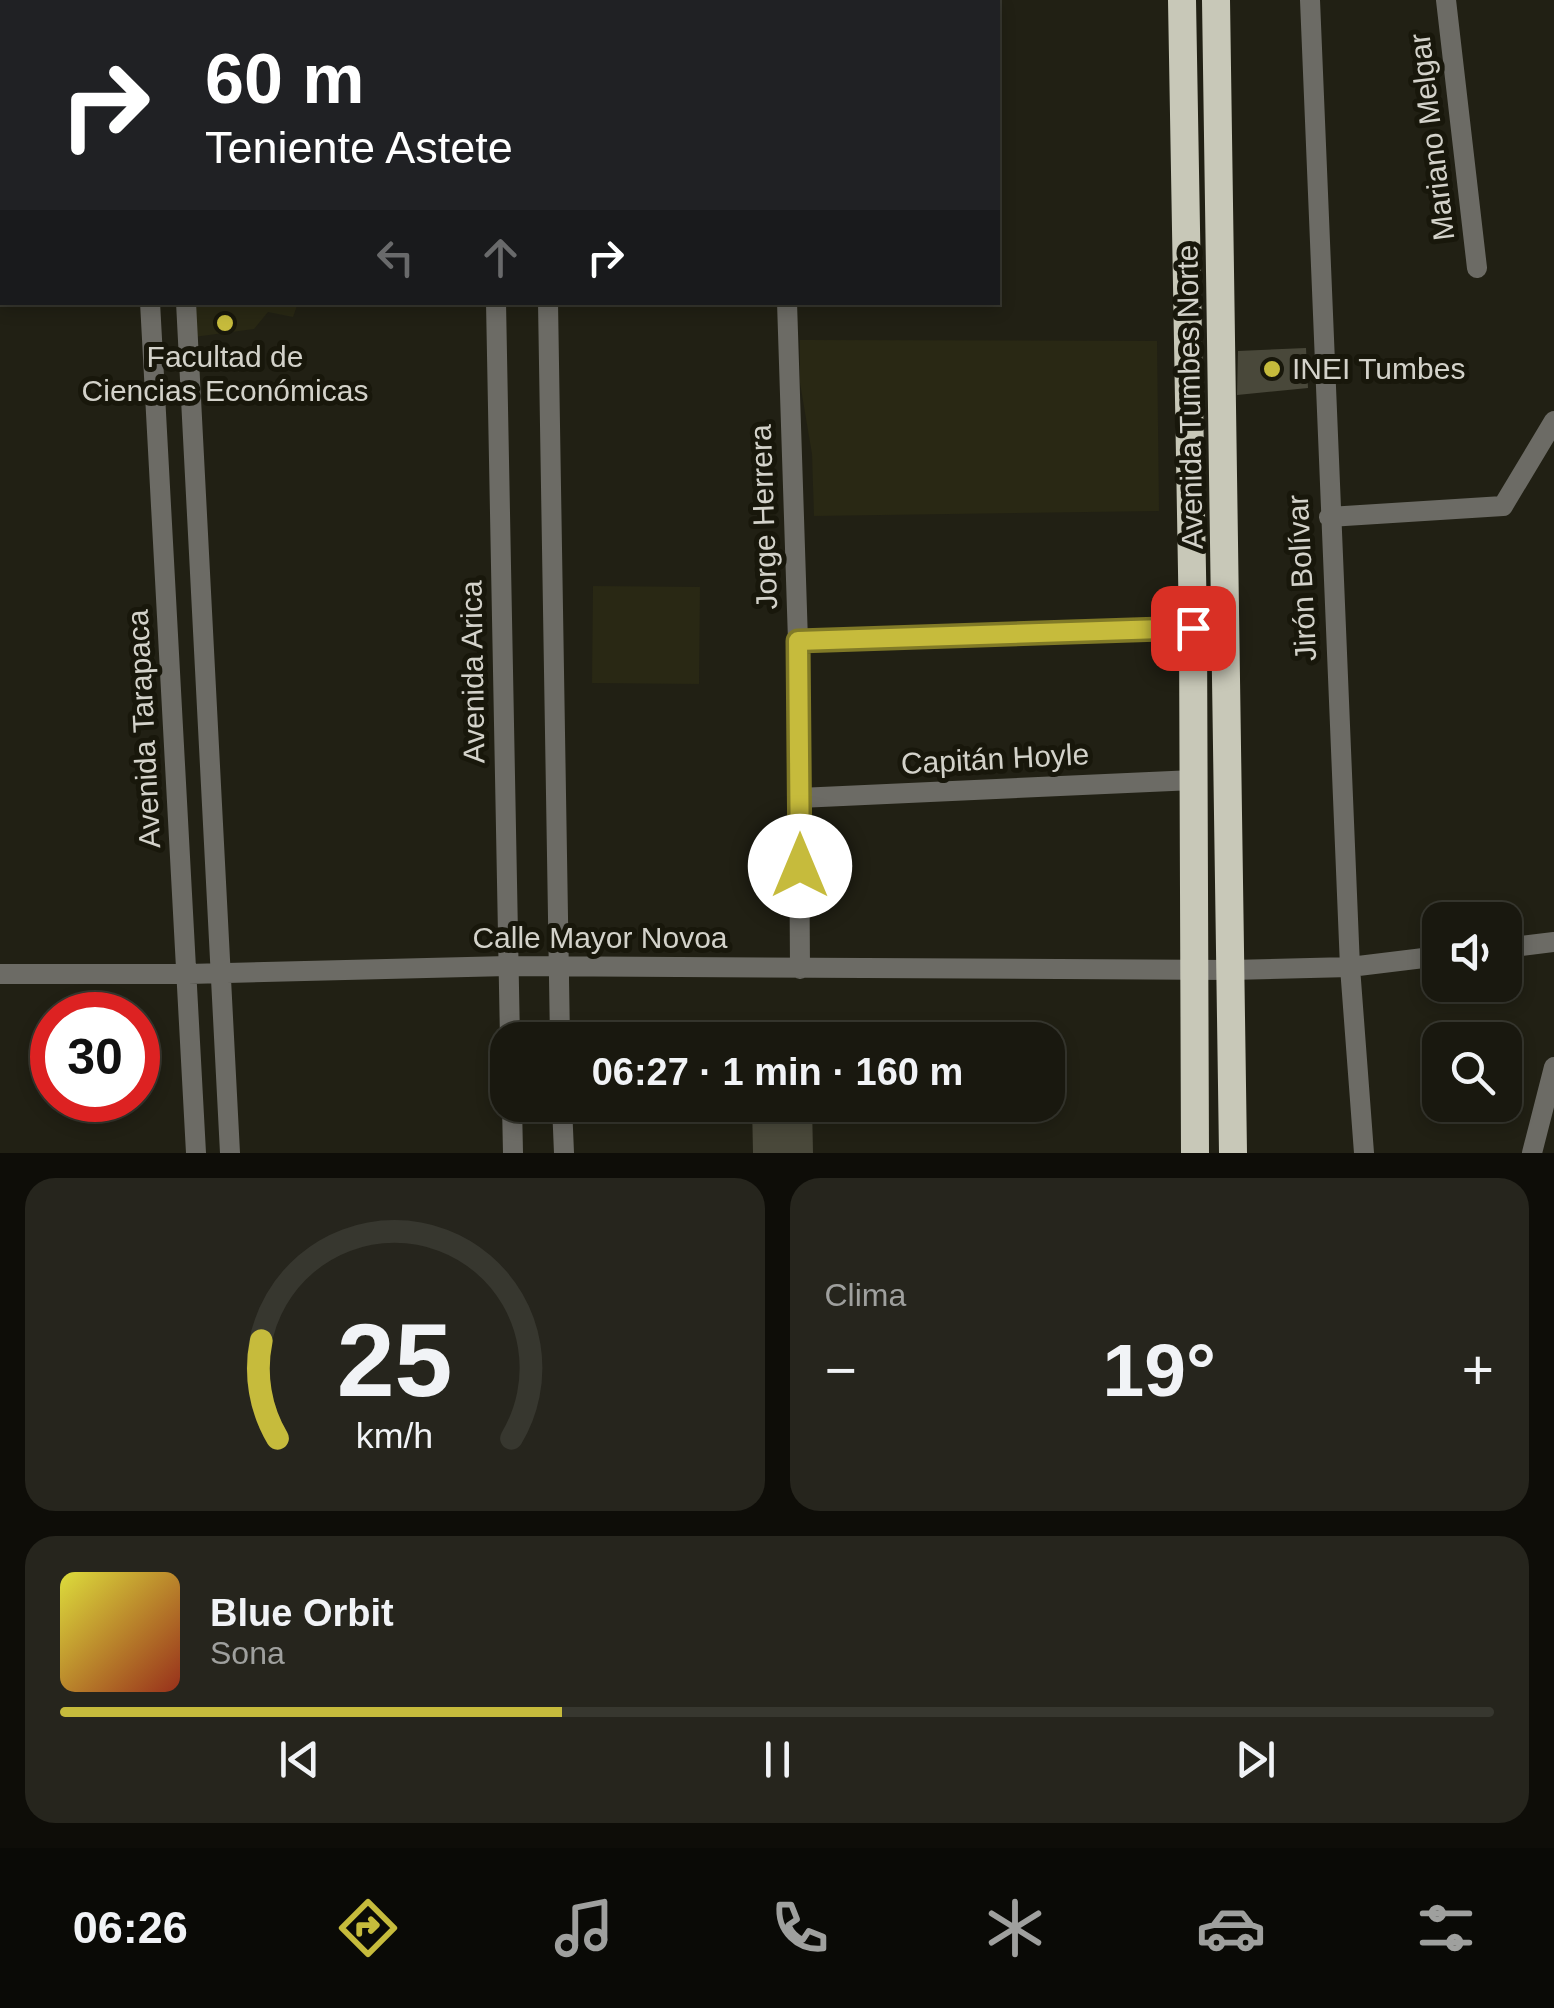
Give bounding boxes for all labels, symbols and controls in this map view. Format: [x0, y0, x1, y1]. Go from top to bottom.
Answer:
street label: Mariano Melgar [1402, 32, 1461, 243]
icon: right [40, 40, 170, 170]
text: 60 m [205, 40, 365, 118]
text: Teniente Astete [205, 122, 513, 173]
icon: left [368, 230, 423, 285]
icon: ahead [473, 230, 528, 285]
icon: right [578, 230, 633, 285]
street label: Avenida Tumbes Norte [1170, 244, 1209, 550]
marker: Facultad de Ciencias Económicas [214, 312, 236, 334]
place label: Facultad de Ciencias Económicas [82, 340, 368, 407]
place label: INEI Tumbes [1292, 352, 1465, 385]
marker: INEI Tumbes [1261, 358, 1283, 380]
street label: Jorge Herrera [744, 424, 783, 610]
street label: Jirón Bolívar [1281, 494, 1322, 662]
street label: Avenida Arica [454, 580, 491, 764]
pin [1151, 586, 1236, 671]
icon: arrive [1166, 601, 1221, 656]
street label: Avenida Tarapaca [121, 608, 166, 849]
street label: Capitán Hoyle [900, 737, 1090, 780]
position arrow [748, 814, 852, 918]
map controls [1422, 902, 1522, 1122]
button: sound [1422, 902, 1522, 1002]
street label: Calle Mayor Novoa [472, 921, 728, 954]
speed limit sign: 30 [30, 992, 160, 1122]
button: search [1422, 1022, 1522, 1122]
text: 06:27 · 1 min · 160 m [592, 1051, 963, 1093]
text: Clima [825, 1277, 906, 1313]
text: 25 [337, 1302, 453, 1418]
text: 19° [1103, 1328, 1216, 1412]
text: − [825, 1339, 857, 1401]
text: + [1462, 1339, 1494, 1401]
text: km/h [356, 1416, 433, 1456]
text: Blue Orbit [210, 1592, 394, 1634]
text: Sona [210, 1635, 285, 1671]
icon: previous [272, 1732, 327, 1787]
icon: pause [750, 1732, 805, 1787]
icon: next [1228, 1732, 1283, 1787]
icon: directions [333, 1893, 403, 1963]
icon: music [549, 1893, 619, 1963]
icon: phone [765, 1893, 835, 1963]
icon: climate [980, 1893, 1050, 1963]
icon: car [1196, 1893, 1266, 1963]
icon: filters [1411, 1893, 1481, 1963]
text: 06:26 [73, 1902, 188, 1953]

